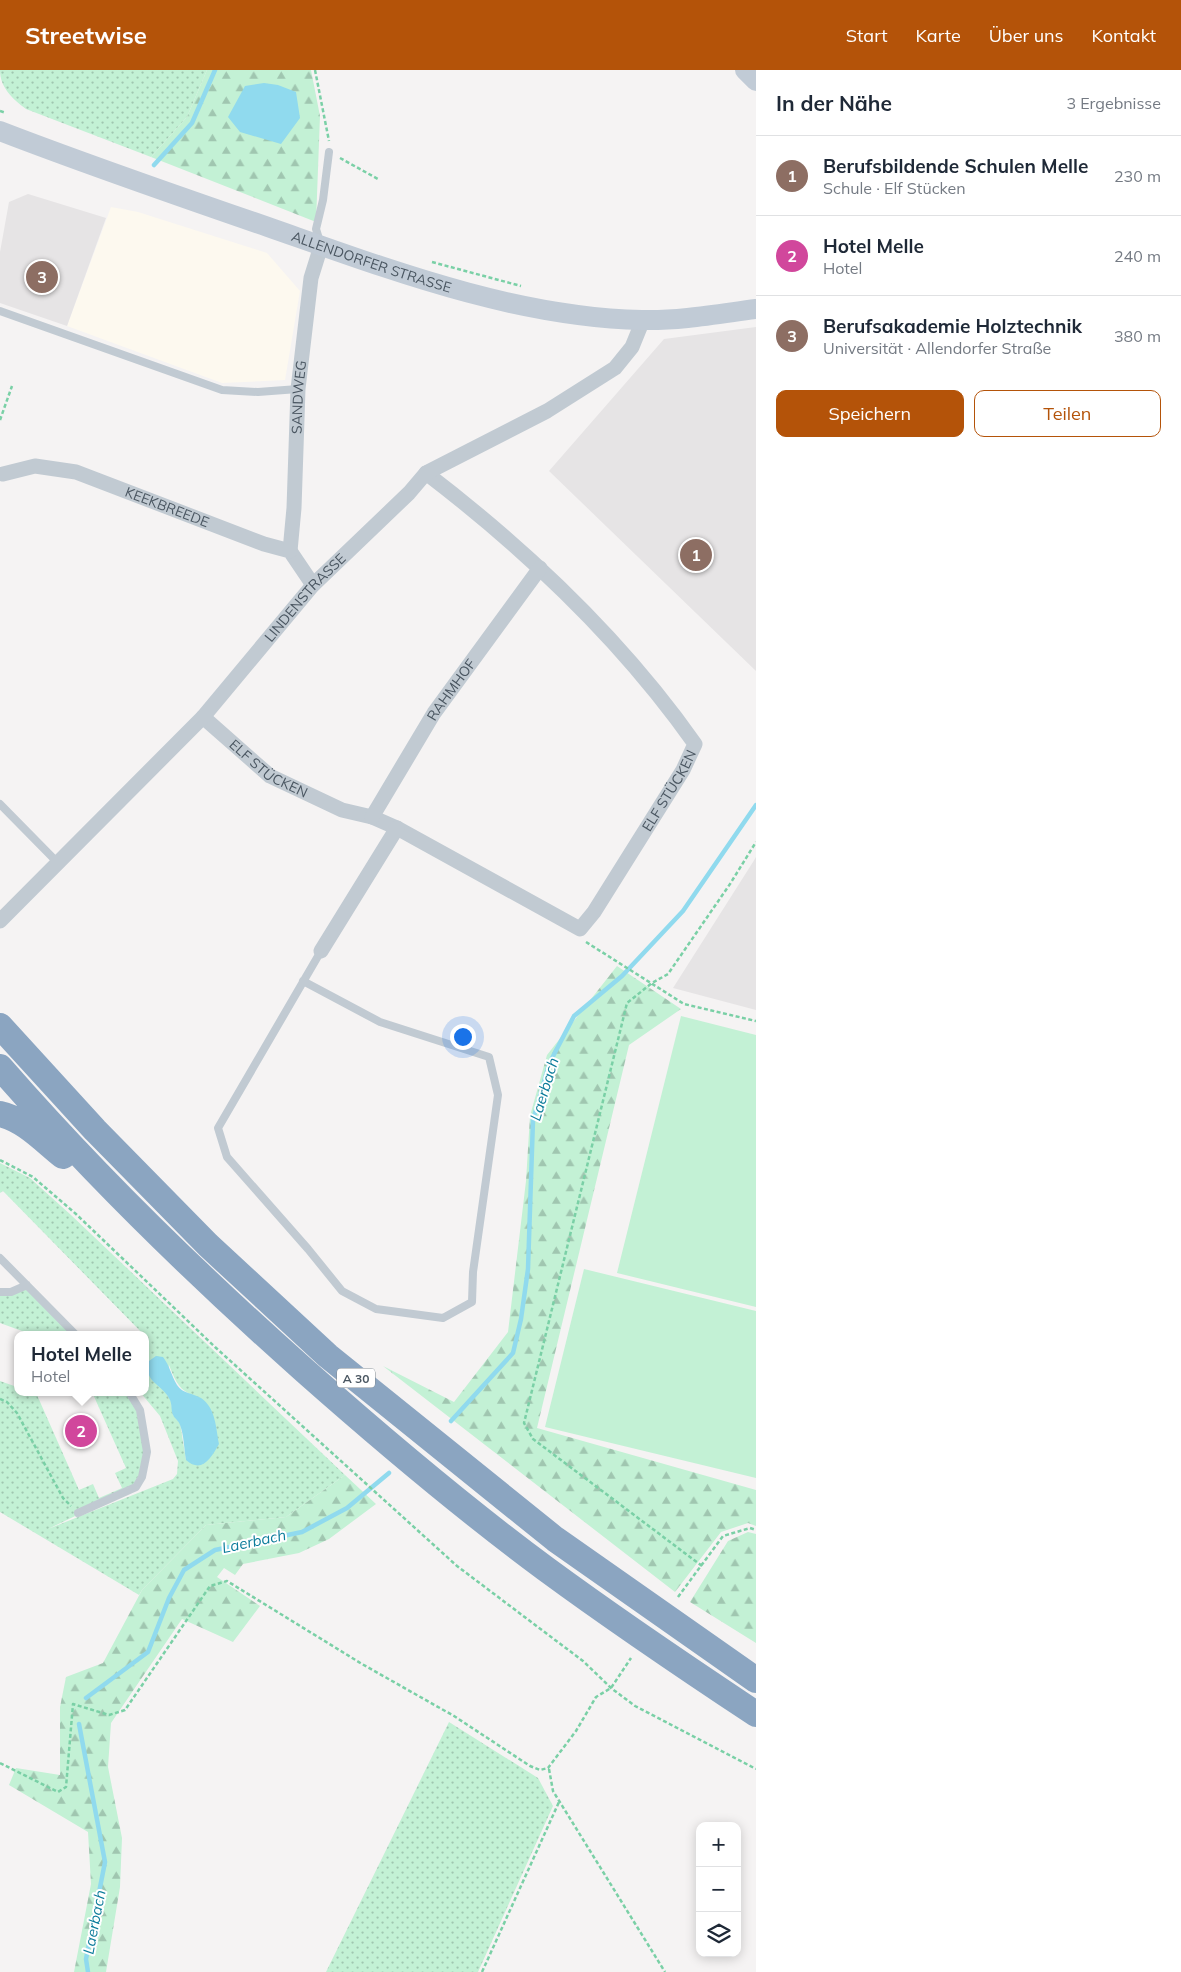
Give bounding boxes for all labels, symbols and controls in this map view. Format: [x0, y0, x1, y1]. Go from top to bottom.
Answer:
text: Streetwise [25, 20, 147, 50]
text: Start [846, 24, 887, 47]
text: Karte [915, 24, 961, 47]
text: Über uns [989, 24, 1064, 47]
text: Kontakt [1092, 24, 1156, 47]
text: In der Nähe [776, 90, 892, 116]
text: 3 Ergebnisse [1066, 93, 1161, 113]
text: Berufsbildende Schulen Melle [823, 154, 1088, 178]
text: 1 [787, 166, 797, 186]
text: 230 m [1114, 166, 1161, 186]
text: Schule · Elf Stücken [823, 178, 966, 198]
street label: ALLENDORFER STRASSE [289, 227, 453, 297]
text: Hotel Melle [823, 234, 924, 258]
text: 2 [787, 246, 797, 266]
text: 240 m [1114, 246, 1161, 266]
pin: 3 [26, 258, 58, 296]
text: Hotel [823, 258, 862, 278]
text: Berufsakademie Holztechnik [823, 314, 1082, 338]
text: 3 [787, 326, 797, 346]
text: 380 m [1114, 326, 1161, 346]
text: Universität · Allendorfer Straße [823, 338, 1051, 358]
street label: SANDWEG [287, 360, 310, 434]
button: Speichern [776, 390, 964, 437]
button: Teilen [974, 390, 1161, 437]
street label: KEEKBREEDE [123, 483, 212, 531]
pin: 1 [680, 536, 712, 574]
street label: LINDENSTRASSE [260, 549, 350, 646]
street label: RAHMHOF [423, 655, 480, 724]
street label: ELF STÜCKEN [226, 735, 311, 801]
street label: ELF STÜCKEN [638, 747, 700, 835]
your location [450, 1024, 476, 1050]
water label: Laerbach [525, 1055, 563, 1123]
popup [14, 1331, 149, 1396]
text: Hotel Melle [31, 1342, 132, 1366]
text: Hotel [31, 1366, 70, 1386]
road number: A 30 [337, 1369, 375, 1388]
pin: 2 [65, 1412, 97, 1450]
water label: Laerbach [220, 1525, 288, 1557]
map controls [696, 1822, 741, 1957]
button: + [696, 1822, 741, 1867]
button: − [696, 1867, 741, 1912]
water label: Laerbach [78, 1888, 110, 1956]
button: layers [696, 1912, 741, 1957]

